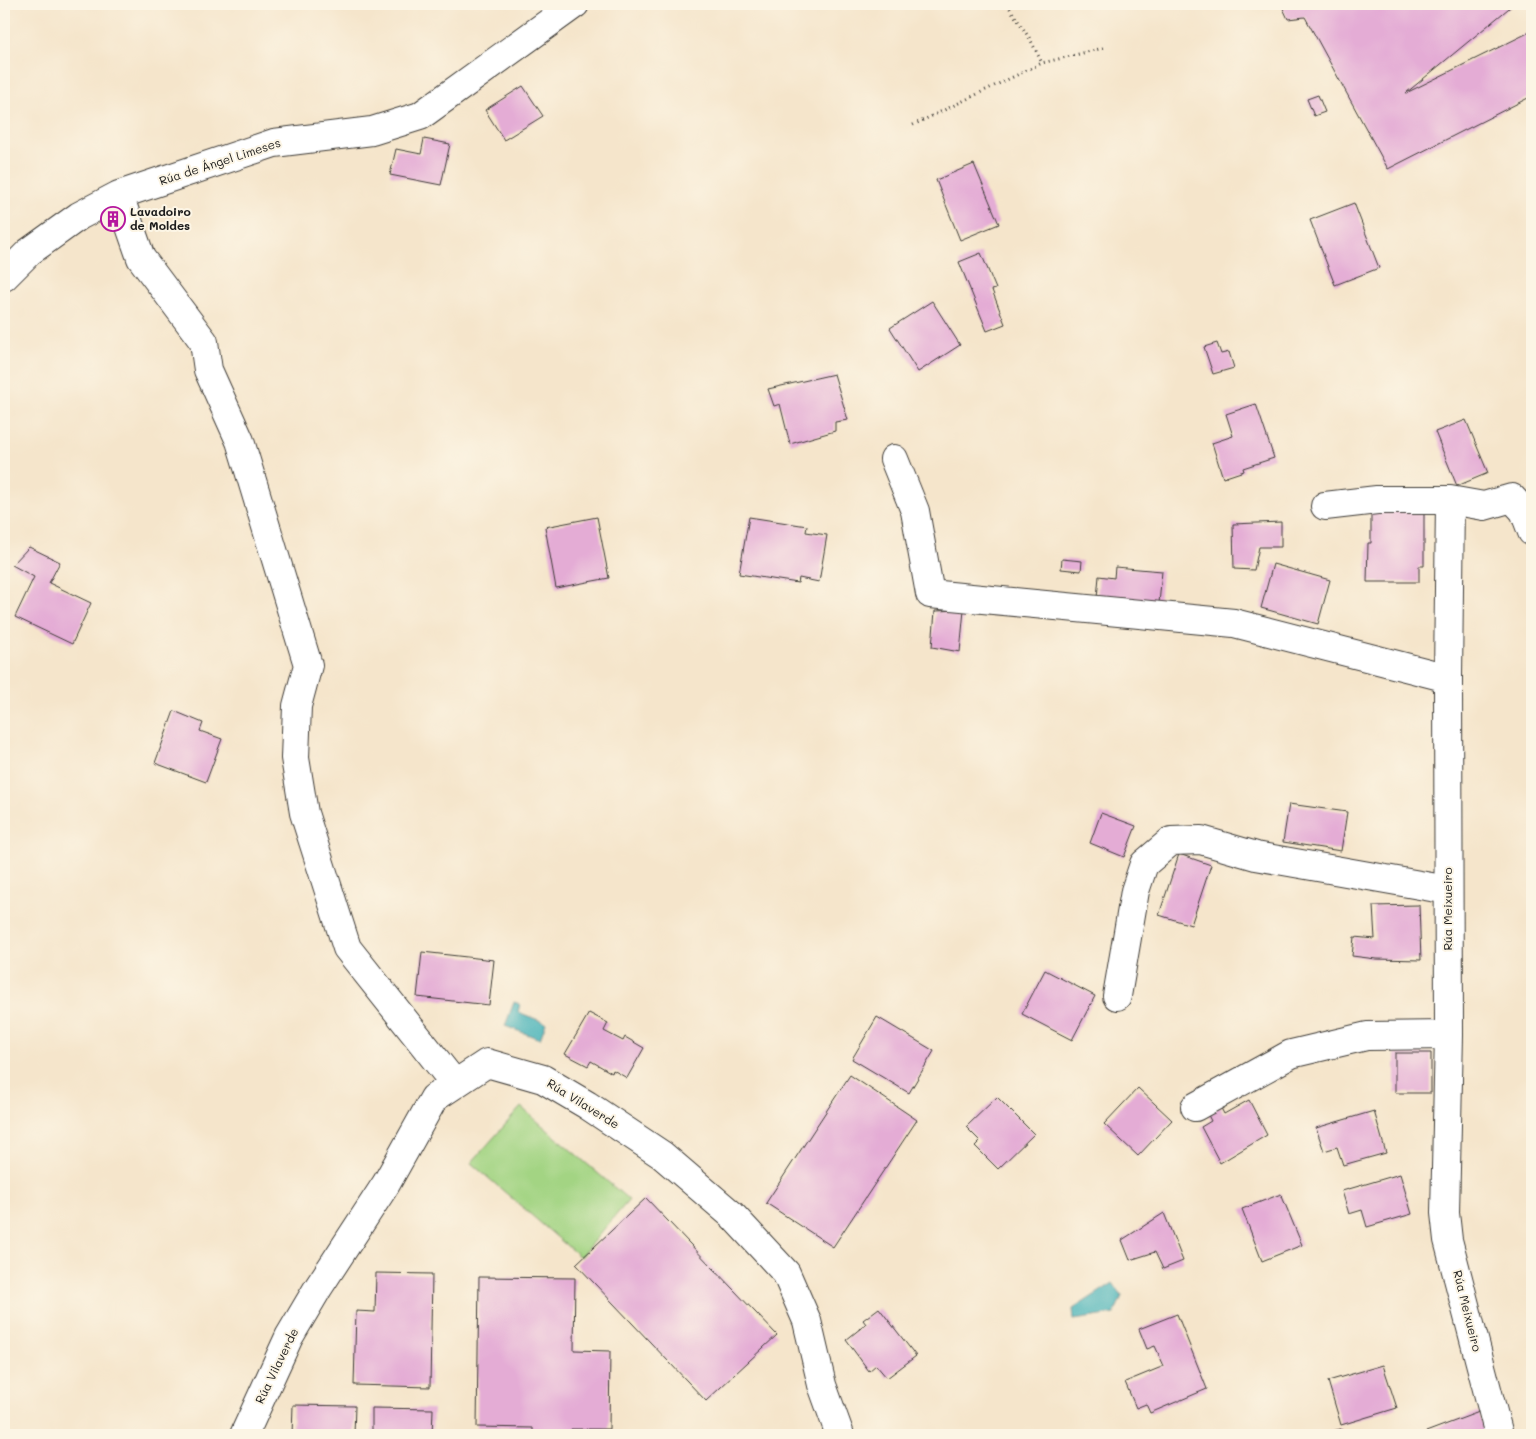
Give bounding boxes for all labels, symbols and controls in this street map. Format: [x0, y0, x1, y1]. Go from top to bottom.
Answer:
street label: Rúa de Ángel Limeses [157, 134, 283, 188]
place label: Lavadoiro de Moldes [130, 203, 191, 233]
building icon: Lavadoiro de Moldes [100, 206, 126, 232]
street label: Rúa Meixueiro [1439, 867, 1455, 951]
street label: Rúa Vilaverde [544, 1075, 623, 1132]
street label: Rúa Meixueiro [1450, 1268, 1486, 1353]
street label: Rúa Vilaverde [251, 1325, 301, 1406]

